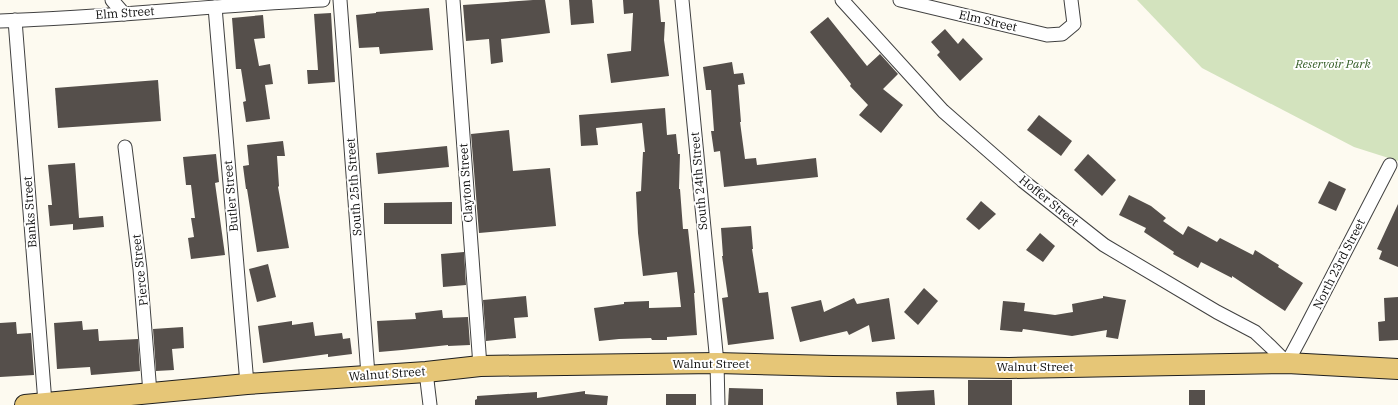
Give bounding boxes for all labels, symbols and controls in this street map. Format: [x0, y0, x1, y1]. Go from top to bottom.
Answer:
street label: Elm Street [95, 3, 155, 22]
street label: Elm Street [958, 7, 1019, 34]
park label: Reservoir Park [1294, 56, 1371, 71]
street label: South 24th Street [687, 131, 710, 231]
street label: South 25th Street [343, 137, 364, 237]
street label: Clayton Street [455, 143, 476, 223]
street label: Butler Street [220, 160, 241, 232]
street label: Hoffer Street [1016, 172, 1082, 229]
street label: Banks Street [20, 176, 39, 248]
street label: North 23rd Street [1309, 216, 1368, 312]
street label: Pierce Street [128, 233, 151, 307]
street label: Walnut Street [673, 356, 749, 371]
street label: Walnut Street [997, 359, 1073, 374]
street label: Walnut Street [348, 363, 426, 384]

